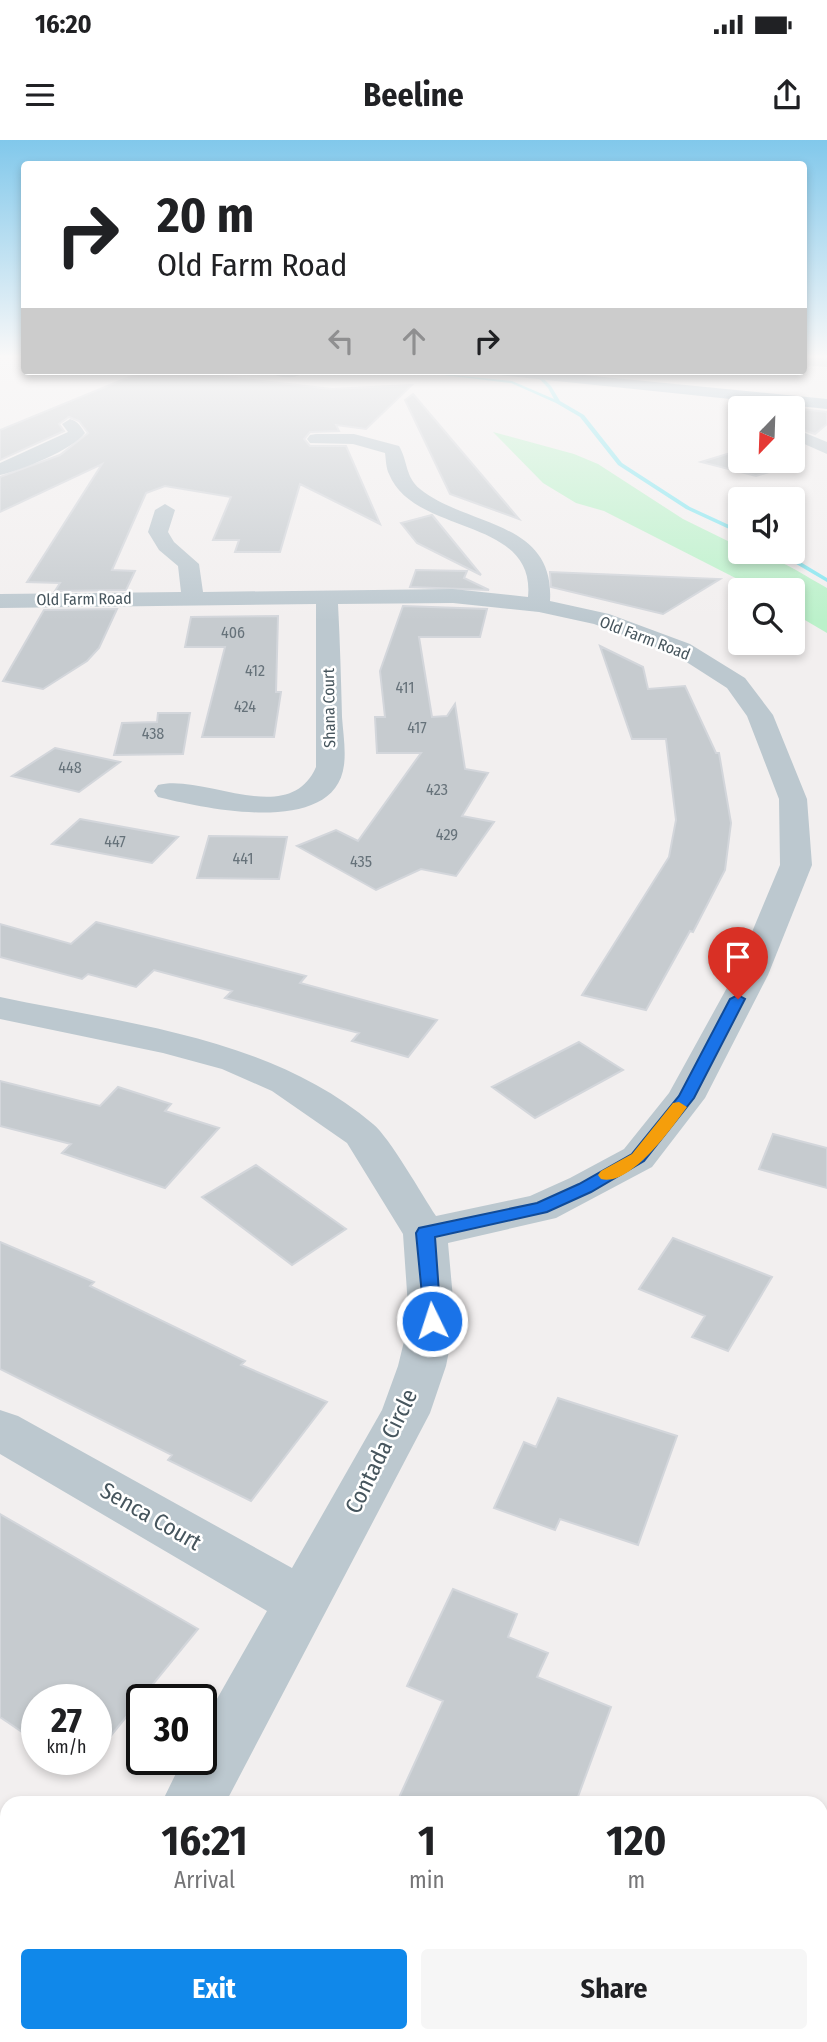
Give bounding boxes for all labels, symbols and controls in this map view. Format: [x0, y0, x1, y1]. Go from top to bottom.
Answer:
text: 16:20 [35, 9, 92, 40]
icon: menu [21, 76, 59, 114]
text: Beeline [363, 76, 464, 114]
icon: share [768, 76, 806, 114]
text: 20 m [157, 186, 254, 245]
icon: right [42, 189, 133, 280]
text: Old Farm Road [157, 246, 347, 284]
icon: left [322, 322, 360, 360]
icon: ahead [395, 322, 433, 360]
icon: right [468, 322, 506, 360]
north arrow [728, 396, 805, 472]
map controls [728, 396, 805, 655]
button: sound [728, 487, 805, 564]
button: search [728, 578, 805, 655]
street label: Old Farm Road [36, 589, 132, 609]
street label: Old Farm Road [597, 612, 693, 664]
house number: 406 [221, 623, 245, 642]
house number: 412 [245, 661, 265, 680]
street label: Shana Court [319, 667, 339, 748]
house number: 411 [395, 678, 415, 697]
house number: 424 [234, 697, 256, 716]
house number: 417 [407, 718, 427, 737]
house number: 438 [142, 724, 164, 743]
house number: 448 [58, 758, 82, 777]
house number: 423 [426, 780, 448, 799]
house number: 429 [436, 825, 458, 844]
house number: 447 [104, 832, 126, 851]
house number: 441 [233, 849, 253, 868]
house number: 435 [350, 852, 372, 871]
pin [708, 927, 768, 999]
icon: arrive [719, 938, 757, 976]
position arrow [395, 1284, 469, 1358]
street label: Contada Circle [339, 1384, 423, 1518]
street label: Senca Court [95, 1476, 207, 1556]
speed limit sign: 30 [126, 1684, 217, 1775]
text: 27 [51, 1699, 82, 1741]
text: km/h [46, 1736, 87, 1758]
text: 16:21 [162, 1816, 247, 1866]
text: 1 [418, 1816, 436, 1866]
text: 120 [606, 1816, 666, 1866]
text: Arrival [174, 1866, 235, 1894]
text: min [409, 1866, 445, 1894]
text: m [627, 1866, 645, 1894]
button: Exit [21, 1949, 407, 2029]
button: Share [421, 1949, 807, 2029]

